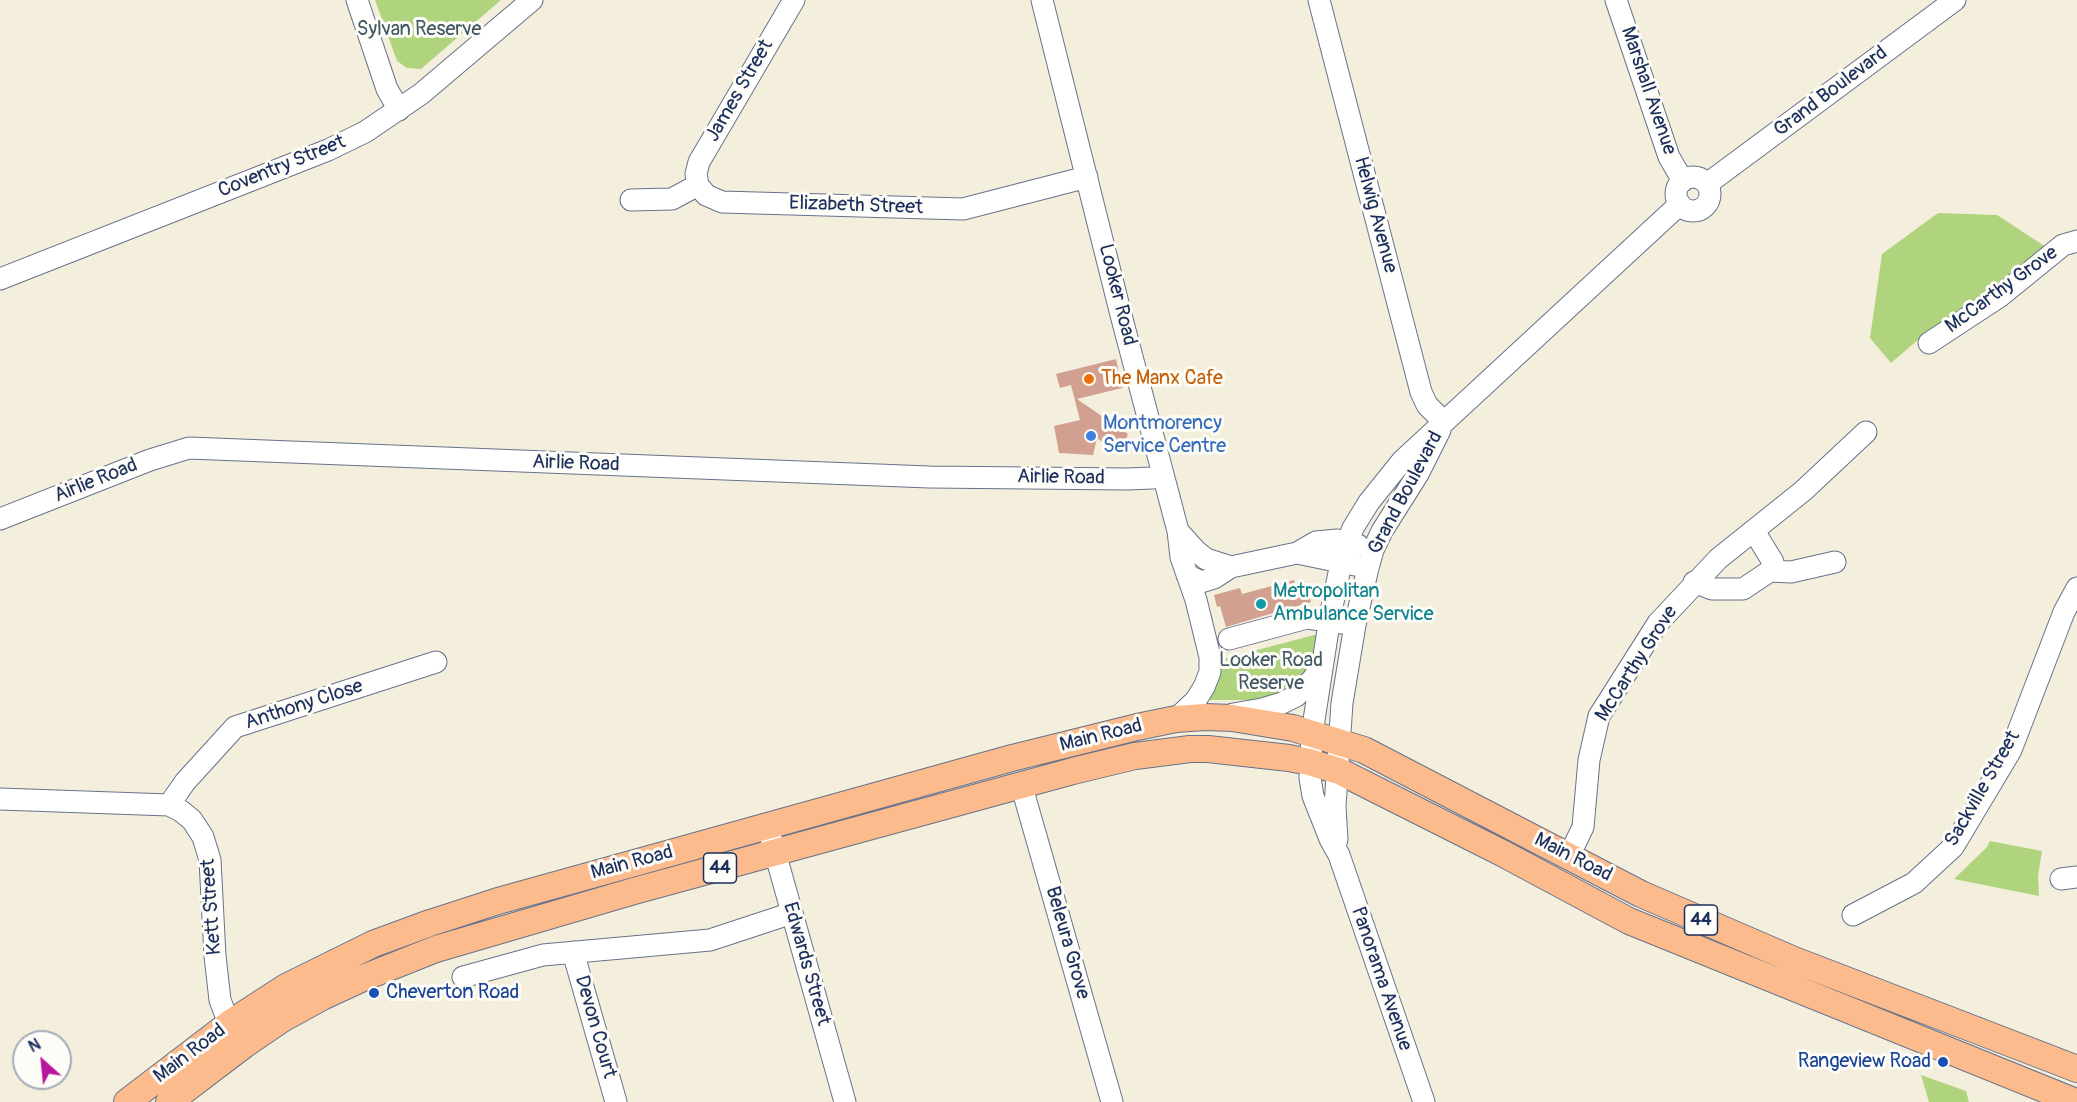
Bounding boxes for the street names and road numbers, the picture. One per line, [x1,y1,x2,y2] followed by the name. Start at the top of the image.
[1615,24,1681,158] street label: Marshall Avenue
[701,36,779,146] street label: James Street
[1769,41,1893,143] street label: Grand Boulevard
[215,131,349,203] street label: Coventry Street
[1348,154,1402,276] street label: Helwig Avenue
[789,192,923,220] street label: Elizabeth Street
[1941,241,2063,339] street label: McCarthy Grove
[1093,242,1141,348] street label: Looker Road
[1363,427,1449,559] street label: Grand Boulevard
[532,450,620,478] street label: Airlie Road
[51,453,141,509] street label: Airlie Road
[1017,465,1105,491] street label: Airlie Road
[1591,602,1683,726] street label: McCarthy Grove
[242,675,366,735] street label: Anthony Close
[1057,714,1145,758] street label: Main Road
[1940,727,2026,851] street label: Sackville Street
[1530,828,1616,888] street label: Main Road
[588,841,676,885] street label: Main Road
[704,853,736,883] road number: 44
[197,858,227,956] street label: Kett Street
[1039,884,1095,1002] street label: Beleura Grove
[777,900,835,1028] street label: Edwards Street
[1345,904,1417,1054] street label: Panorama Avenue
[1684,905,1718,935] road number: 44
[569,973,621,1081] street label: Devon Court
[149,1019,231,1089] street label: Main Road

